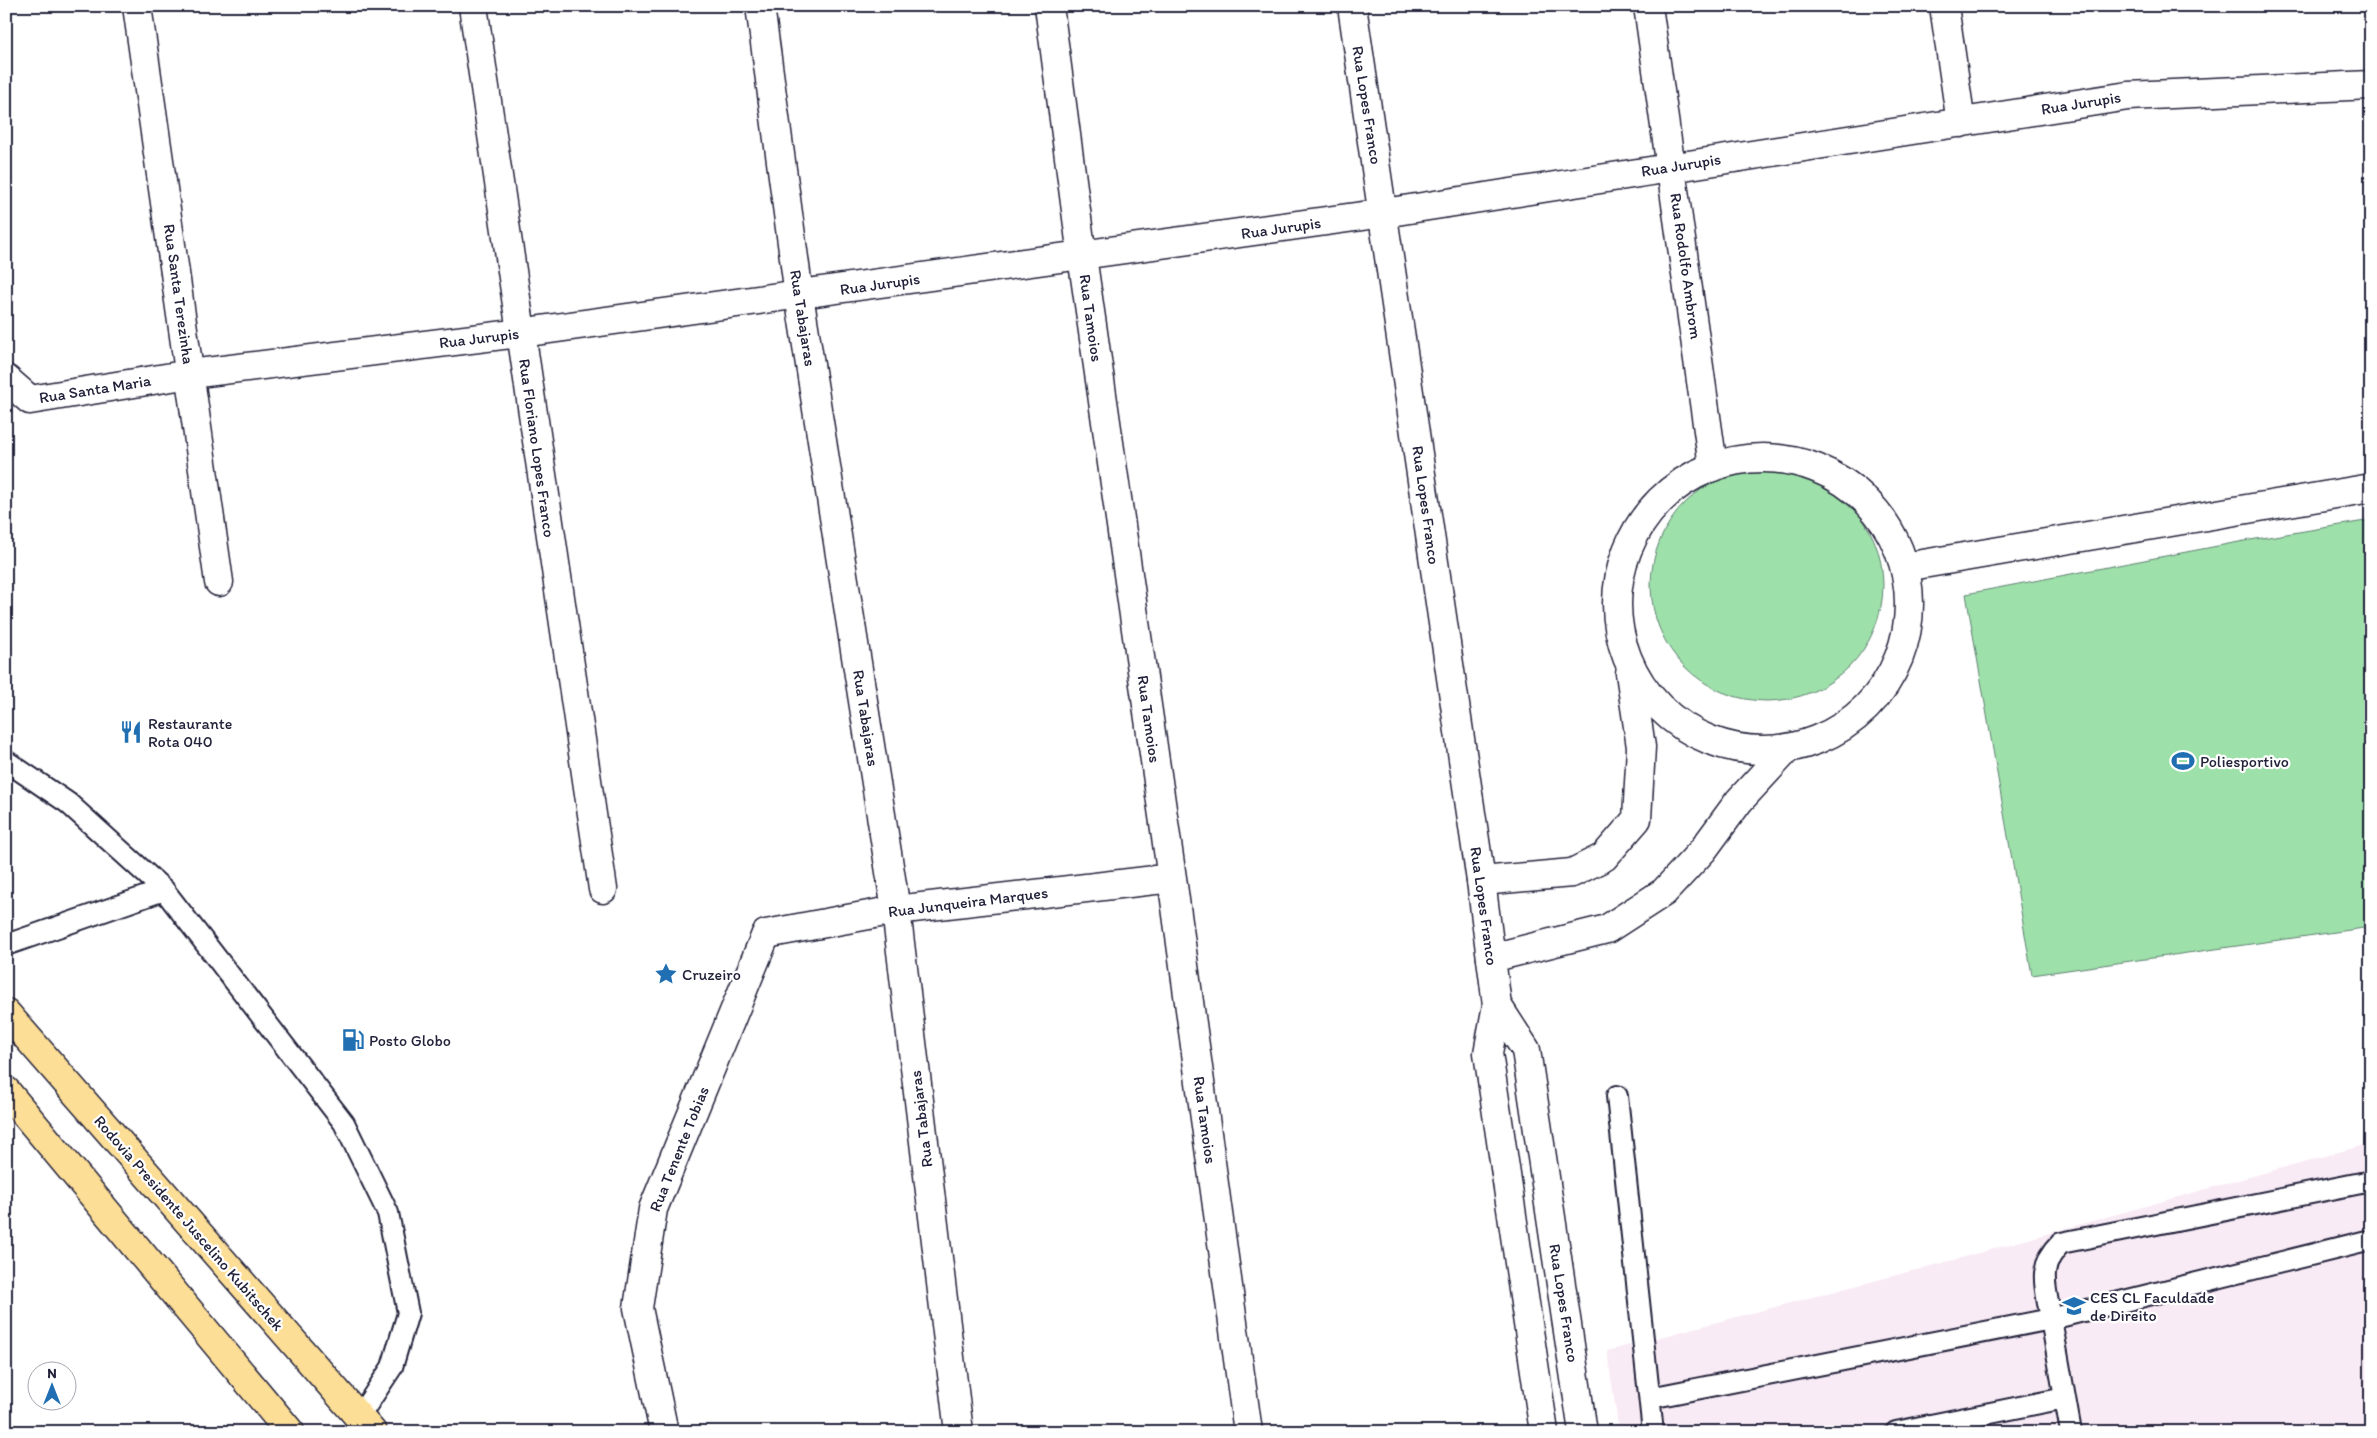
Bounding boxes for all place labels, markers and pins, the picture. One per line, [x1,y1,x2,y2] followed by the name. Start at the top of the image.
[148,714,232,751] place label: Restaurante Rota 040
[118,719,144,745] restaurant icon: Restaurante Rota 040
[2170,748,2196,774] sports icon: Poliesportivo
[2200,752,2289,771] place label: Poliesportivo
[653,961,679,987] place icon: Cruzeiro
[682,965,741,984] place label: Cruzeiro
[340,1027,366,1053] fuel station icon: Posto Globo
[369,1031,451,1050] place label: Posto Globo
[2090,1288,2214,1325] place label: CES CL Faculdade de Direito
[2061,1293,2087,1319] school or university icon: CES CL Faculdade de Direito

